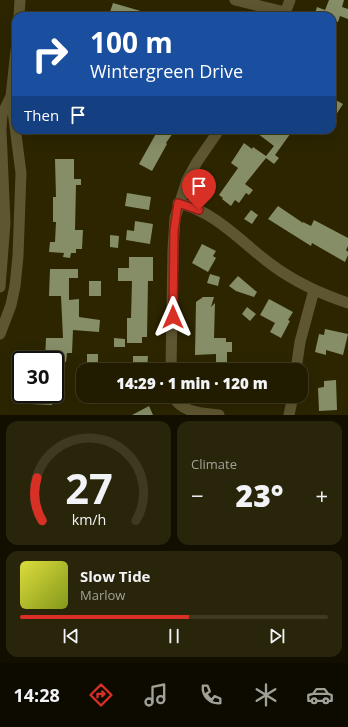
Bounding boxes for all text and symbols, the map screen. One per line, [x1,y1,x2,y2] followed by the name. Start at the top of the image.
[90,23,173,61] text: 100 m
[24,28,76,80] icon: right
[90,59,243,83] text: Wintergreen Drive
[67,104,89,126] icon: arrive
[24,105,59,125] text: Then
[182,169,216,210] pin
[188,175,210,197] icon: arrive
[152,296,194,338] position arrow
[12,351,64,403] speed limit sign: 30
[116,373,268,393] text: 14:29 · 1 min · 120 m
[191,455,237,473] text: Climate
[65,460,112,516] text: 27
[236,475,283,516] text: 23°
[191,480,204,510] text: −
[315,480,328,510] text: +
[71,510,106,529] text: km/h
[80,566,150,586] text: Slow Tide
[80,586,125,604] text: Marlow
[60,625,82,647] icon: previous
[163,625,185,647] icon: pause
[266,625,288,647] icon: next
[87,681,115,709] icon: directions
[142,681,170,709] icon: music
[197,681,225,709] icon: phone
[252,681,280,709] icon: climate
[306,681,334,709] icon: car
[13,683,60,707] text: 14:28

